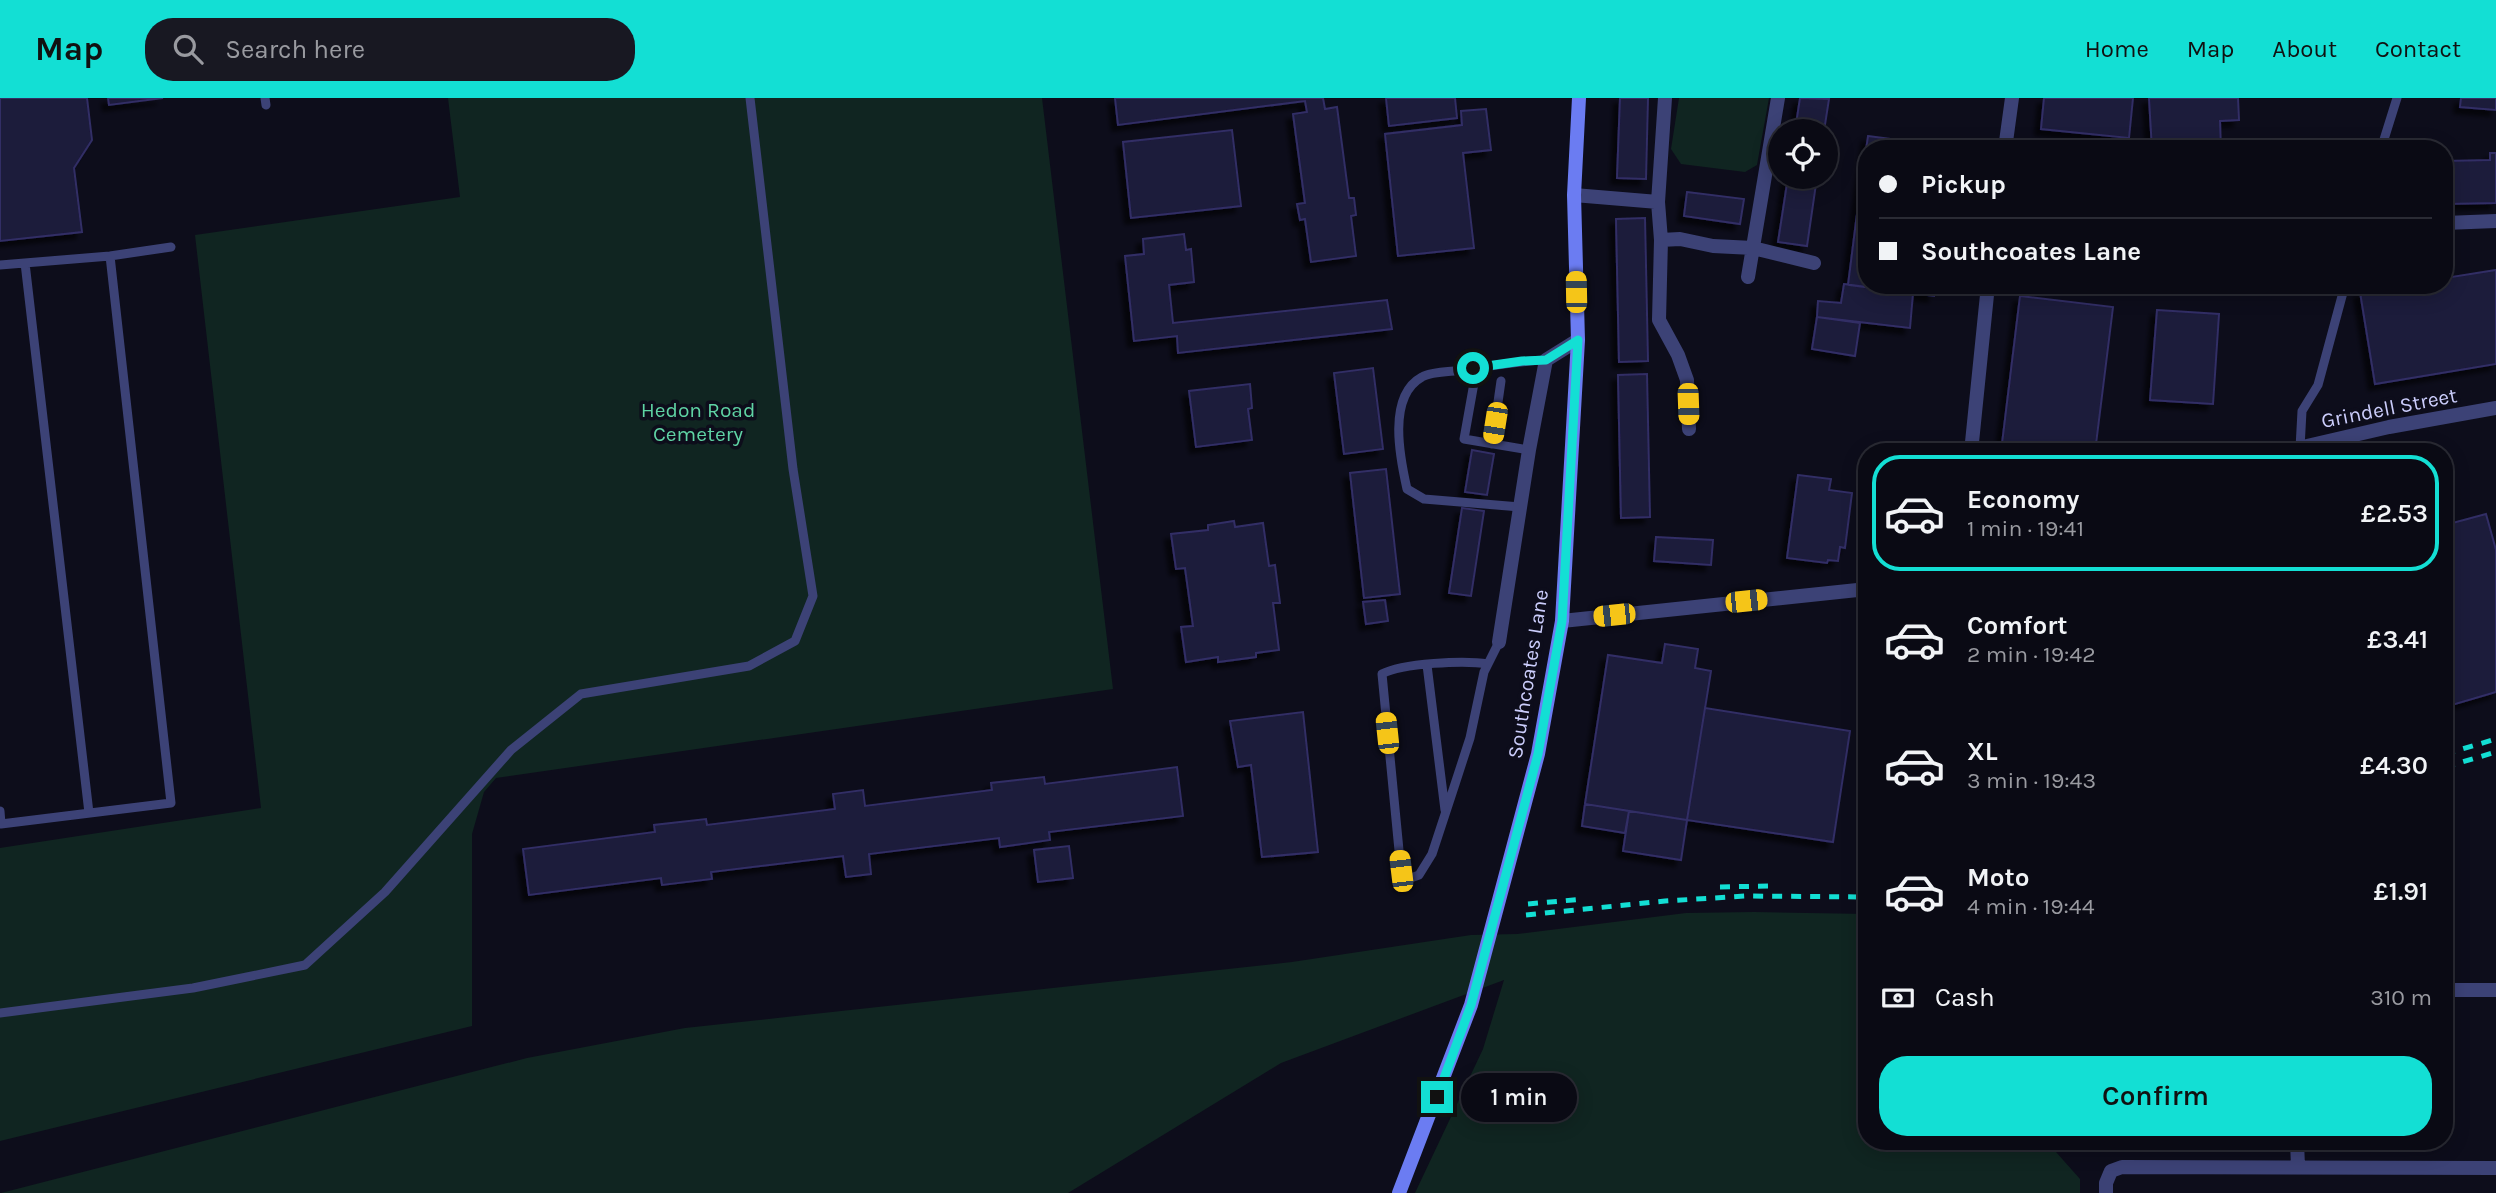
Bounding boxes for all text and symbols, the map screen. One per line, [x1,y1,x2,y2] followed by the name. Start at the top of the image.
[145,18,635,81] search box
[35,30,103,68] text: Map
[169,30,207,68] icon: search
[225,34,365,65] text: Search here
[2085,35,2149,63] text: Home
[2187,35,2234,63] text: Map
[2272,35,2337,63] text: About
[2375,35,2461,63] text: Contact
[1768,119,1838,189] map controls
[1768,119,1838,189] button: locate
[1921,169,2006,200] text: Pickup
[1921,236,2141,267] text: Southcoates Lane
[1566,271,1587,313] car
[1457,352,1489,384] route start
[1677,383,1700,425] car
[2319,383,2459,433] street label: Grindell Street
[641,398,755,446] park label: Hedon Road Cemetery
[1482,401,1509,445] car
[1883,482,1946,545] icon: car
[1967,484,2079,515] text: Economy
[2361,498,2428,529] text: £2.53
[1967,515,2084,542] text: 1 min · 19:41
[1503,588,1553,760] street label: Southcoates Lane
[1725,588,1768,614] car
[1593,602,1636,628] car
[1883,608,1946,671] icon: car
[1967,610,2068,641] text: Comfort
[2367,624,2428,655] text: £3.41
[1967,641,2096,668] text: 2 min · 19:42
[1375,711,1400,755] car
[1883,734,1946,797] icon: car
[1967,736,1998,767] text: XL
[2360,750,2428,781] text: £4.30
[1967,767,2096,794] text: 3 min · 19:43
[1389,849,1414,893] car
[1883,860,1946,923] icon: car
[1967,862,2029,893] text: Moto
[2373,876,2428,907] text: £1.91
[1967,893,2095,920] text: 4 min · 19:44
[1879,979,1917,1017] icon: cash
[1935,982,1995,1013] text: Cash
[2370,984,2432,1011] text: 310 m
[1879,1056,2432,1136] button: Confirm
[1462,1072,1577,1122] callout: 1 min
[1421,1081,1453,1113] route end
[1490,1084,1548,1111] text: 1 min

